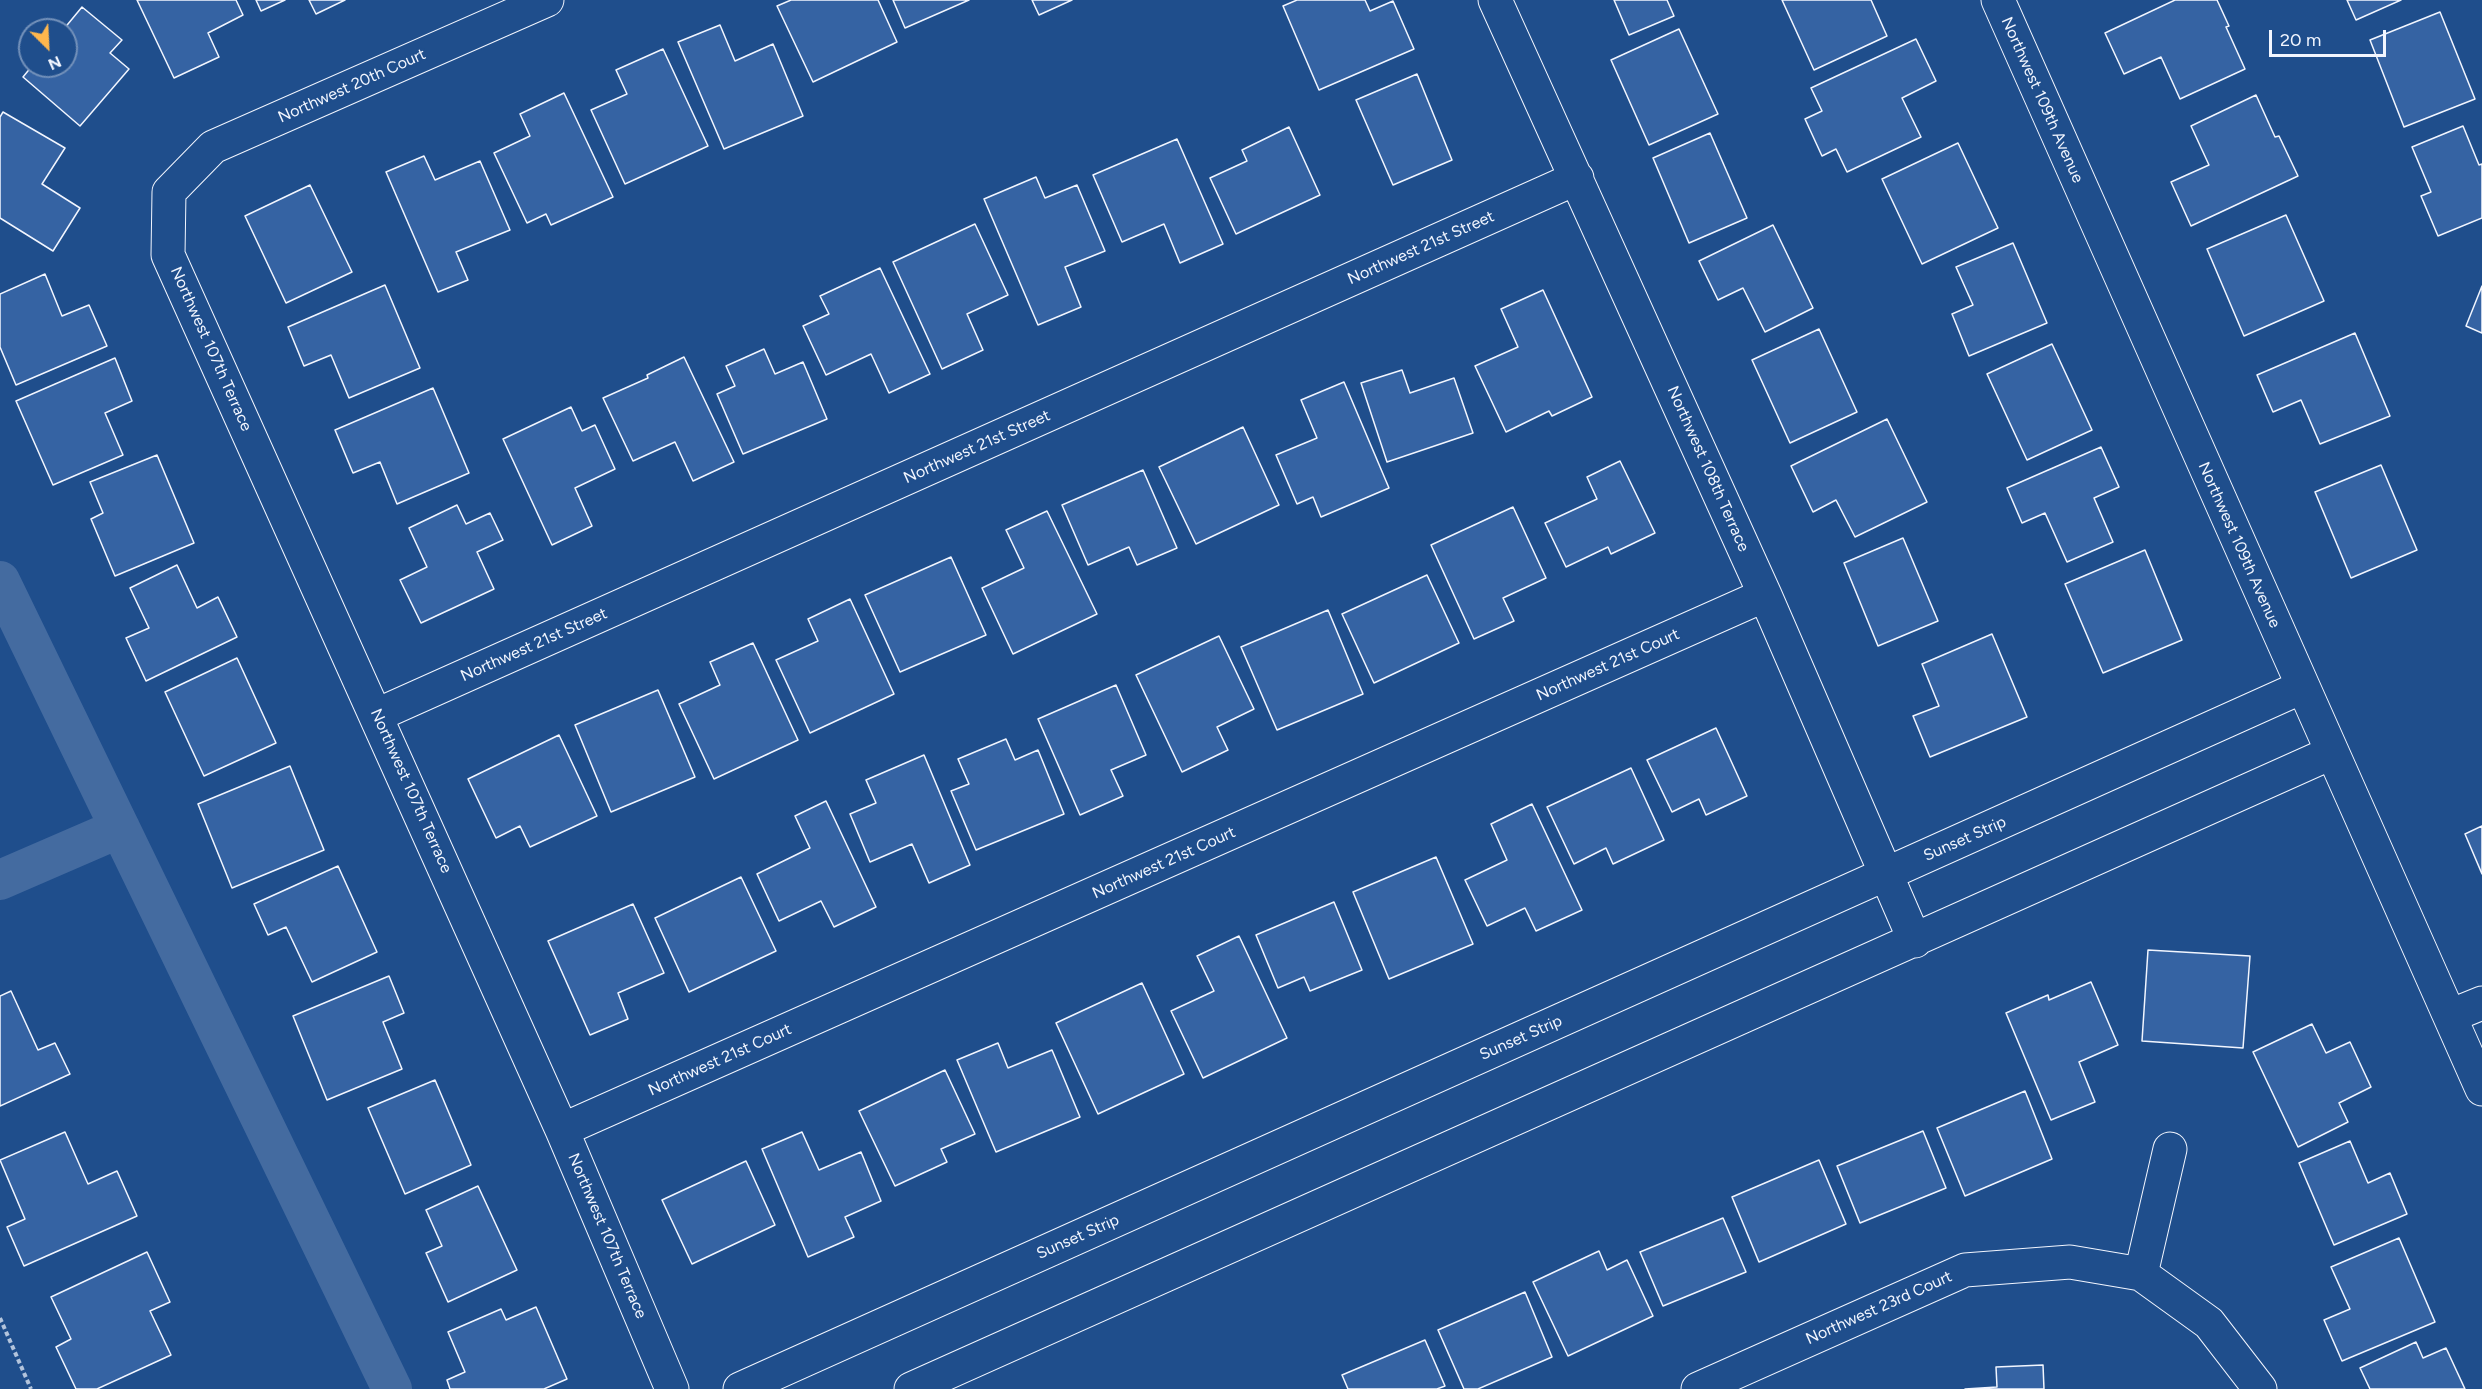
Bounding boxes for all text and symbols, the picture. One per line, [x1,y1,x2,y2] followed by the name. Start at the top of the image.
[1997,14,2087,186] street label: Northwest 109th Avenue
[18,18,78,78] north arrow
[2272,18,2389,56] scale bar
[2280,29,2321,51] text: 20 m
[275,45,429,127] street label: Northwest 20th Court
[45,52,64,74] text: N
[1345,207,1497,289] street label: Northwest 21st Street
[166,264,256,434] street label: Northwest 107th Terrace
[1663,383,1753,555] street label: Northwest 108th Terrace
[901,406,1053,488] street label: Northwest 21st Street
[2194,459,2284,631] street label: Northwest 109th Avenue
[458,604,610,686] street label: Northwest 21st Street
[1533,625,1683,705] street label: Northwest 21st Court
[366,706,456,876] street label: Northwest 107th Terrace
[1921,812,2009,866] street label: Sunset Strip
[1089,823,1239,903] street label: Northwest 21st Court
[1477,1011,1565,1065] street label: Sunset Strip
[645,1020,795,1100] street label: Northwest 21st Court
[563,1150,651,1322] street label: Northwest 107th Terrace
[1034,1210,1122,1264] street label: Sunset Strip
[1803,1267,1955,1349] street label: Northwest 23rd Court

